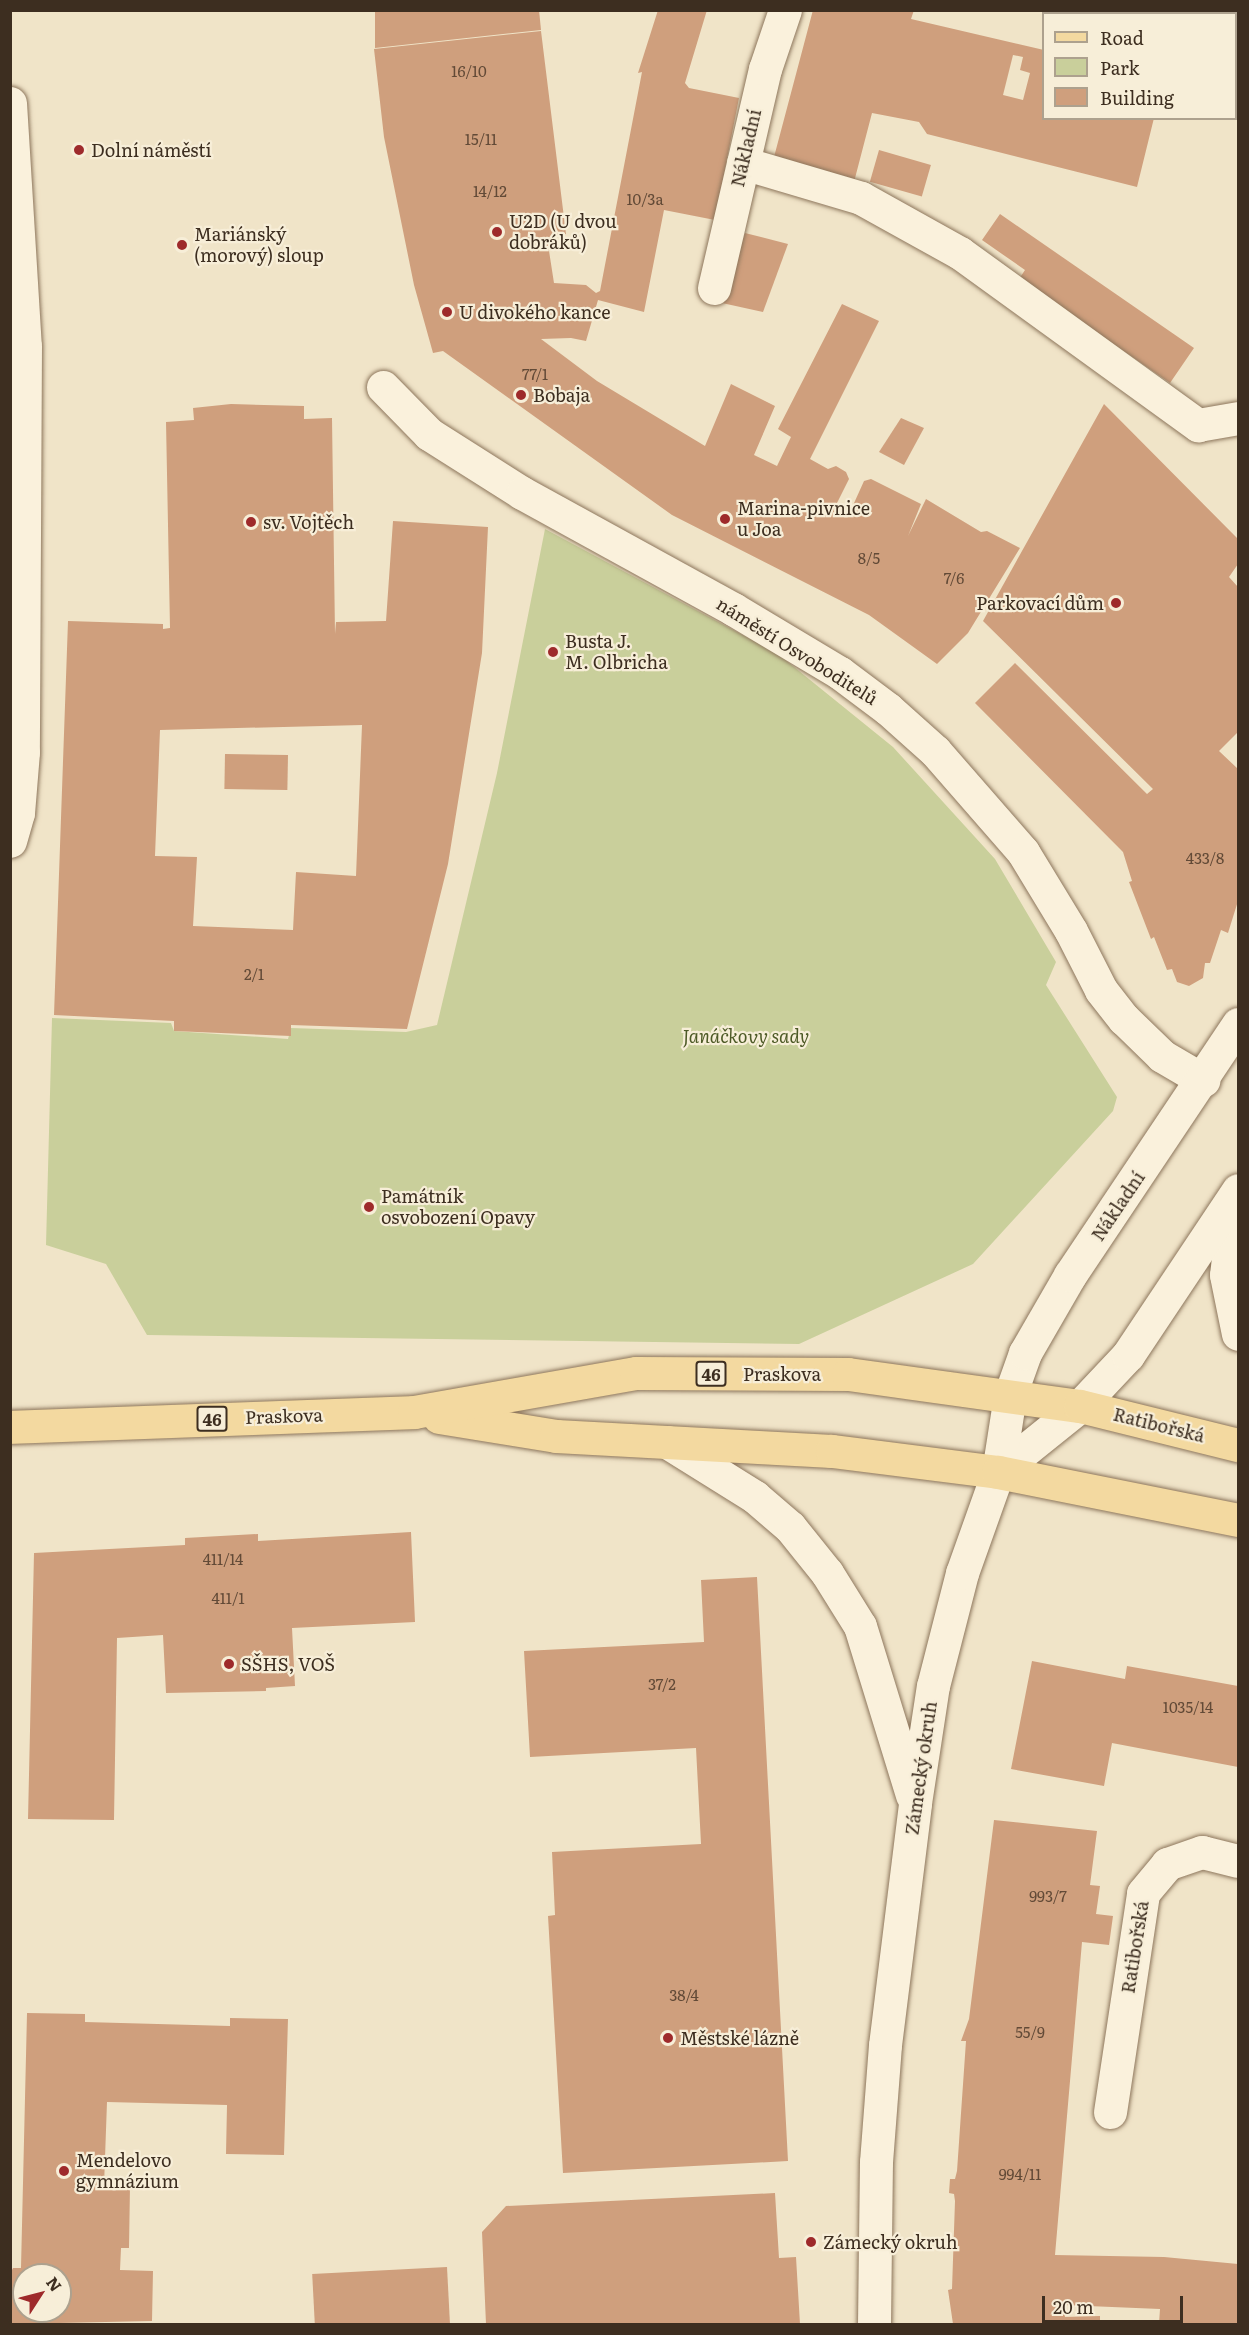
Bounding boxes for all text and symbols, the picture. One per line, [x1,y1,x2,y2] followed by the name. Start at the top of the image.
[1042,12,1237,120] legend
[1100,24,1144,51] text: Road
[1100,54,1139,81] text: Park
[451,62,487,80] house number: 16/10
[1100,84,1174,111] text: Building
[727,107,765,189] street label: Nákladní
[465,130,497,148] house number: 15/11
[91,139,212,161] place label: Dolní náměstí
[72,143,86,157] marker: Dolní náměstí
[473,182,507,200] house number: 14/12
[626,190,664,208] house number: 10/3a
[509,211,617,254] place label: U2D (U dvou dobráků)
[194,224,324,266] place label: Mariánský (morový) sloup
[490,225,504,239] marker: U2D (U dvou dobráků)
[175,238,189,252] marker: Mariánský (morový) sloup
[459,301,610,323] place label: U divokého kance
[440,305,454,319] marker: U divokého kance
[522,365,548,383] house number: 77/1
[533,384,590,406] place label: Bobaja
[514,388,528,402] marker: Bobaja
[737,498,870,540] place label: Marina-pivnice u Joa
[263,511,354,533] place label: sv. Vojtěch
[718,512,732,526] marker: Marina-pivnice u Joa
[244,515,258,529] marker: sv. Vojtěch
[858,549,880,567] house number: 8/5
[944,569,964,587] house number: 7/6
[976,592,1104,614] place label: Parkovací dům
[712,593,882,709] street label: náměstí Osvoboditelů
[1109,596,1123,610] marker: Parkovací dům
[565,631,668,674] place label: Busta J. M. Olbricha
[546,645,560,659] marker: Busta J. M. Olbricha
[1186,849,1224,867] house number: 433/8
[244,965,264,983] house number: 2/1
[683,1025,809,1047] park label: Janáčkovy sady
[1087,1167,1149,1245] street label: Nákladní
[381,1186,535,1228] place label: Památník osvobození Opavy
[362,1200,376,1214] marker: Památník osvobození Opavy
[694,1361,728,1387] road number: 46
[743,1363,821,1385] street label: Praskova
[1111,1403,1207,1447] street label: Ratibořská
[245,1404,323,1428] street label: Praskova
[196,1406,228,1432] road number: 46
[203,1550,243,1568] house number: 411/14
[212,1589,244,1607] house number: 411/1
[241,1653,335,1675] place label: SŠHS, VOŠ
[222,1657,236,1671] marker: SŠHS, VOŠ
[648,1675,676,1693] house number: 37/2
[1163,1698,1213,1716] house number: 1035/14
[901,1700,941,1836] street label: Zámecký okruh
[1029,1887,1067,1905] house number: 993/7
[1117,1899,1153,1995] street label: Ratibořská
[669,1986,699,2004] house number: 38/4
[1015,2023,1045,2041] house number: 55/9
[680,2027,799,2049] place label: Městské lázně
[661,2031,675,2045] marker: Městské lázně
[76,2150,179,2192] place label: Mendelovo gymnázium
[57,2164,71,2178] marker: Mendelovo gymnázium
[999,2165,1041,2183] house number: 994/11
[823,2231,958,2253] place label: Zámecký okruh
[804,2235,818,2249] marker: Zámecký okruh
[12,2263,72,2323] north arrow
[41,2271,69,2296] text: N
[1045,2284,1186,2322] scale bar
[1053,2293,1094,2320] text: 20 m

